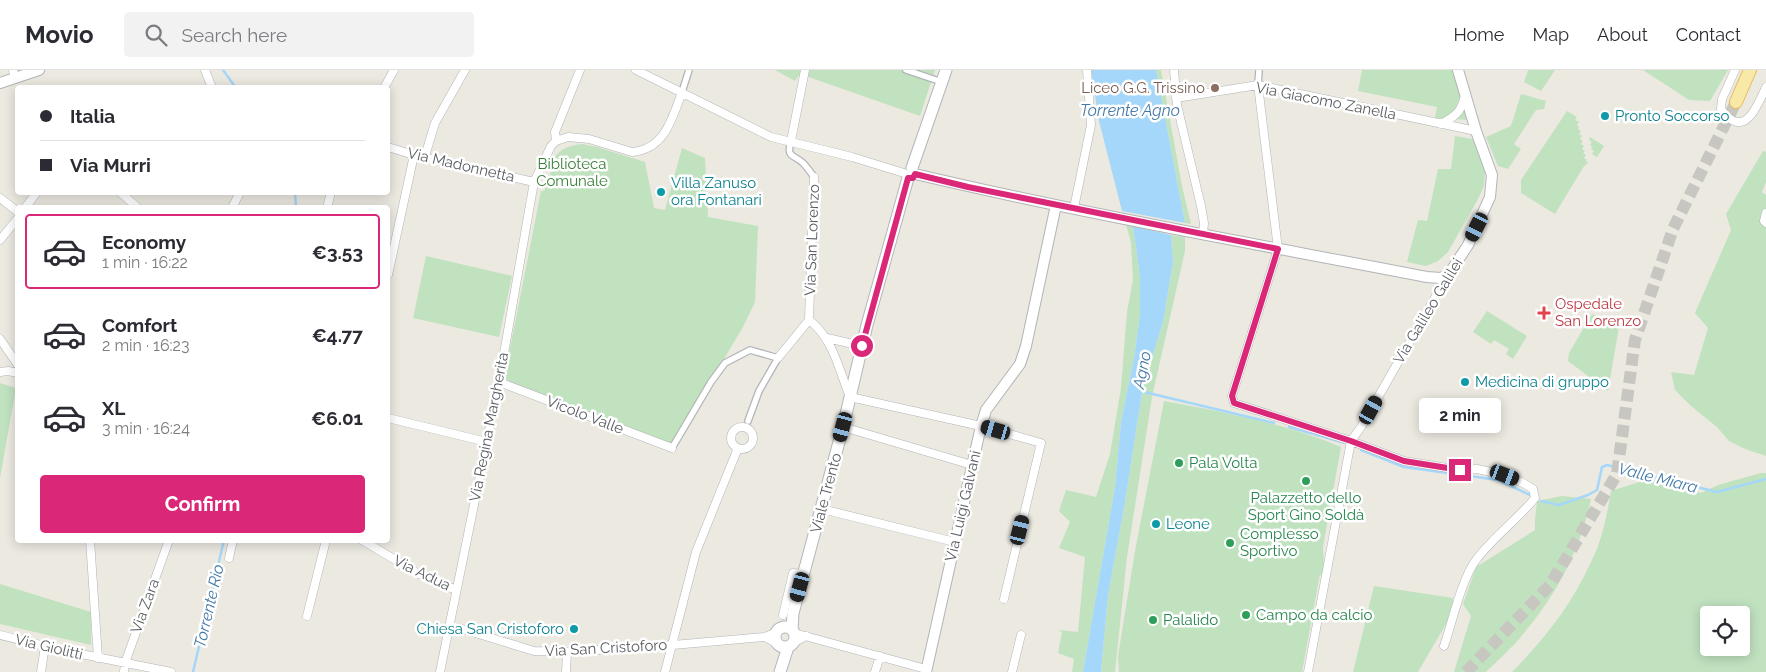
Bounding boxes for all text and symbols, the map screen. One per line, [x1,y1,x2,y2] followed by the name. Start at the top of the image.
[124,12,474,57] search box
[25,20,94,49] text: Movio
[142,21,170,49] icon: search
[182,24,287,46] text: Search here
[1453,24,1504,45] text: Home
[1532,24,1569,45] text: Map
[1597,24,1648,45] text: About
[1676,24,1741,45] text: Contact
[1081,79,1205,97] place label: Liceo G.G. Trissino
[1254,79,1398,123] street label: Via Giacomo Zanella
[1209,82,1221,94] marker: Liceo G.G. Trissino
[1080,101,1180,120] water label: Torrente Agno
[70,105,115,127] text: Italia
[1615,107,1729,125] place label: Pronto Soccorso
[1599,110,1611,122] marker: Pronto Soccorso
[406,144,516,186] street label: Via Madonnetta
[70,154,151,176] text: Via Murri
[536,155,608,190] park label: Biblioteca Comunale
[671,174,762,209] place label: Villa Zanuso ora Fontanari
[801,184,823,296] street label: Via San Lorenzo
[655,186,667,198] marker: Villa Zanuso ora Fontanari
[1463,210,1490,244] car
[42,229,87,274] icon: car
[102,231,186,253] text: Economy
[312,241,363,263] text: €3.53
[102,253,188,272] text: 1 min · 16:22
[1389,255,1467,367] street label: Via Galileo Galilei
[1555,295,1641,330] place label: Ospedale San Lorenzo
[1537,306,1551,320] marker: Ospedale San Lorenzo
[42,312,87,357] icon: car
[102,314,177,336] text: Comfort
[312,324,363,346] text: €4.77
[851,335,873,357] route start
[102,336,190,355] text: 2 min · 16:23
[1129,350,1155,391] water label: Agno
[466,351,512,503] street label: Via Regina Margherita
[1475,373,1609,391] place label: Medicina di gruppo
[1459,376,1471,388] marker: Medicina di gruppo
[544,392,626,438] street label: Vicolo Valle
[1357,393,1384,427] car
[42,395,87,440] icon: car
[102,397,125,419] text: XL
[1419,398,1501,432] callout: 2 min
[1439,406,1481,425] text: 2 min
[311,407,363,429] text: €6.01
[831,411,854,443] car
[102,419,190,438] text: 3 min · 16:24
[979,419,1012,441] car
[941,449,985,563] street label: Via Luigi Galvani
[807,451,845,535] street label: Viale Trento
[1189,454,1257,472] place label: Pala Volta
[1173,457,1185,469] marker: Pala Volta
[1449,459,1471,481] route end
[1616,459,1700,497] water label: Valle Miara
[1488,463,1521,487] car
[40,475,365,533] button: Confirm
[1300,475,1312,487] marker: Palazzetto dello Sport Gino Soldà
[1248,489,1364,524] place label: Palazzetto dello Sport Gino Soldà
[1009,514,1030,546] car
[1166,515,1210,533] place label: Leone
[1150,518,1162,530] marker: Leone
[1240,525,1319,560] place label: Complesso Sportivo
[1224,537,1236,549] marker: Complesso Sportivo
[390,551,454,595] street label: Via Adua
[190,562,228,650] water label: Torrente Rio
[788,571,811,603] car
[127,576,163,636] street label: Via Zara
[1256,606,1373,624] place label: Campo da calcio
[1700,606,1750,656] map controls
[1700,606,1750,656] button: locate
[1240,609,1252,621] marker: Campo da calcio
[1163,611,1218,629] place label: Palalido
[1147,614,1159,626] marker: Palalido
[416,620,564,638] place label: Chiesa San Cristoforo
[568,623,580,635] marker: Chiesa San Cristoforo
[13,630,85,664] street label: Via Giolitti
[544,636,668,660] street label: Via San Cristoforo

